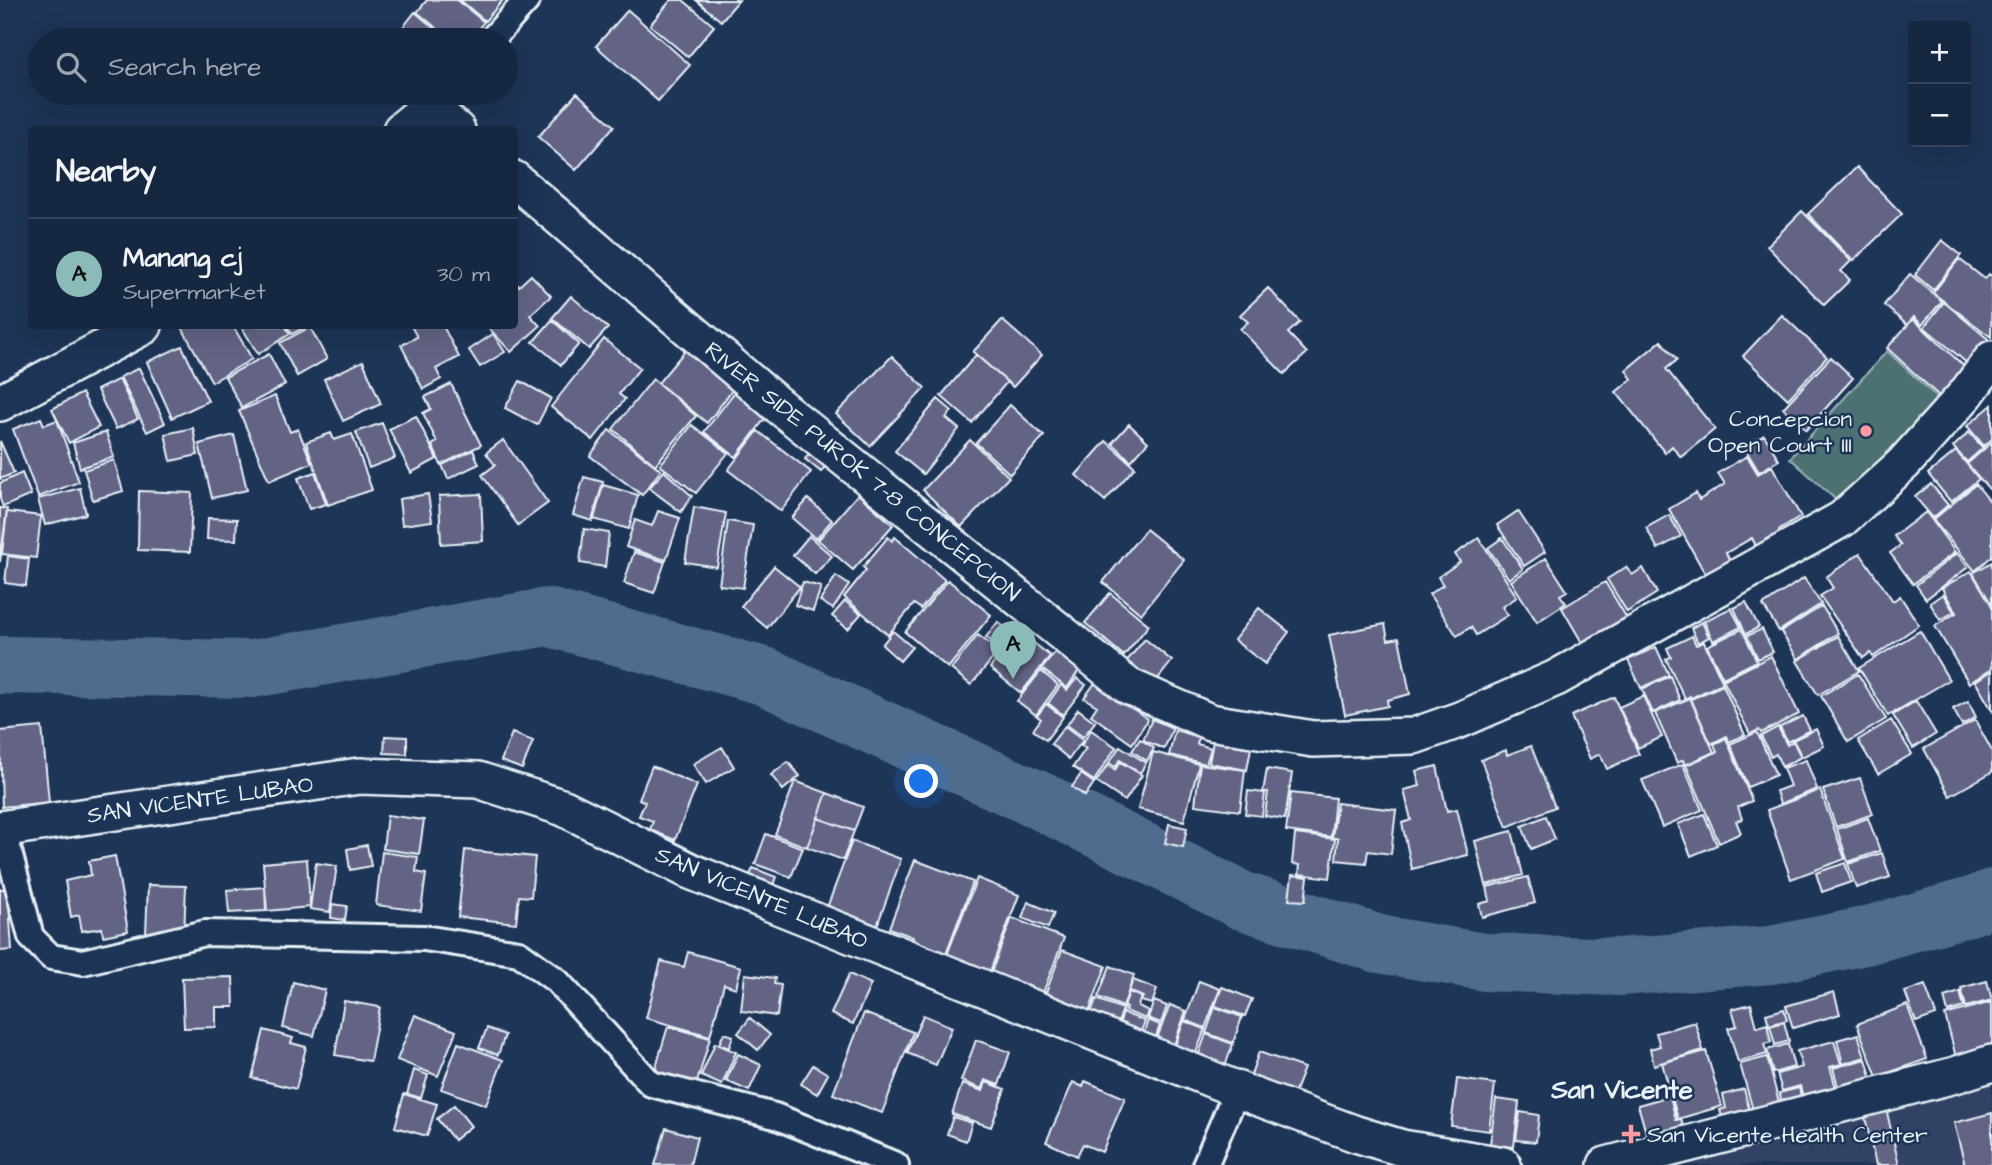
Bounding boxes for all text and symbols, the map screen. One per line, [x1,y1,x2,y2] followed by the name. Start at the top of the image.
[1908,21,1971,147] map controls
[1908,21,1971,84] button: +
[28,28,518,105] search box
[52,48,90,86] icon: search
[108,49,261,85] text: Search here
[1908,84,1971,147] button: −
[56,151,156,193] text: Nearby
[123,240,242,276] text: Manang cj
[72,258,86,290] text: A
[437,258,490,290] text: 30 m
[123,276,266,308] text: Supermarket
[698,334,1027,609] street label: RIVER SIDE PUROK 7-8 CONCEPCION
[1708,403,1852,461] place label: Concepcion Open Court III
[1858,423,1874,439] marker: Concepcion Open Court III
[990,621,1036,679] pin: A
[904,764,938,798] your location
[85,768,315,832] street label: SAN VICENTE LUBAO
[650,839,873,957] street label: SAN VICENTE LUBAO
[1550,1072,1693,1108] district label: San Vicente
[1647,1119,1928,1151] place label: San Vicente Health Center
[1621,1124,1641,1144] marker: San Vicente Health Center

